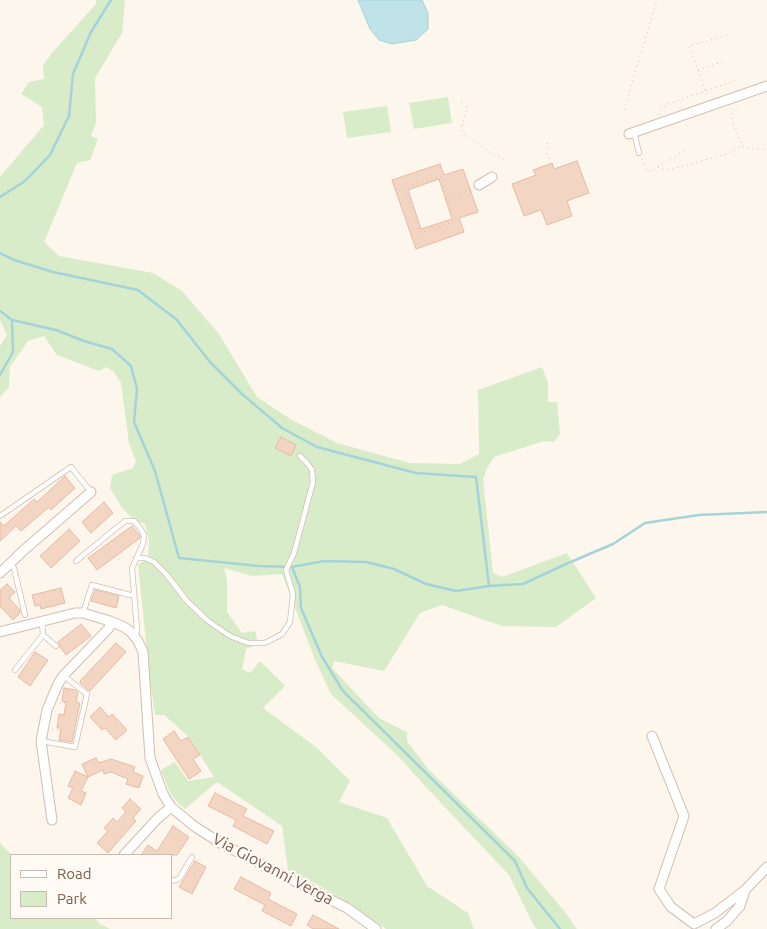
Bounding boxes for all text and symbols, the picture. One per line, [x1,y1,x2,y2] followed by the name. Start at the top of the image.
[209,829,337,909] street label: Via Giovanni Verga
[10,854,172,919] legend
[57,865,92,882] text: Road
[57,890,87,907] text: Park

